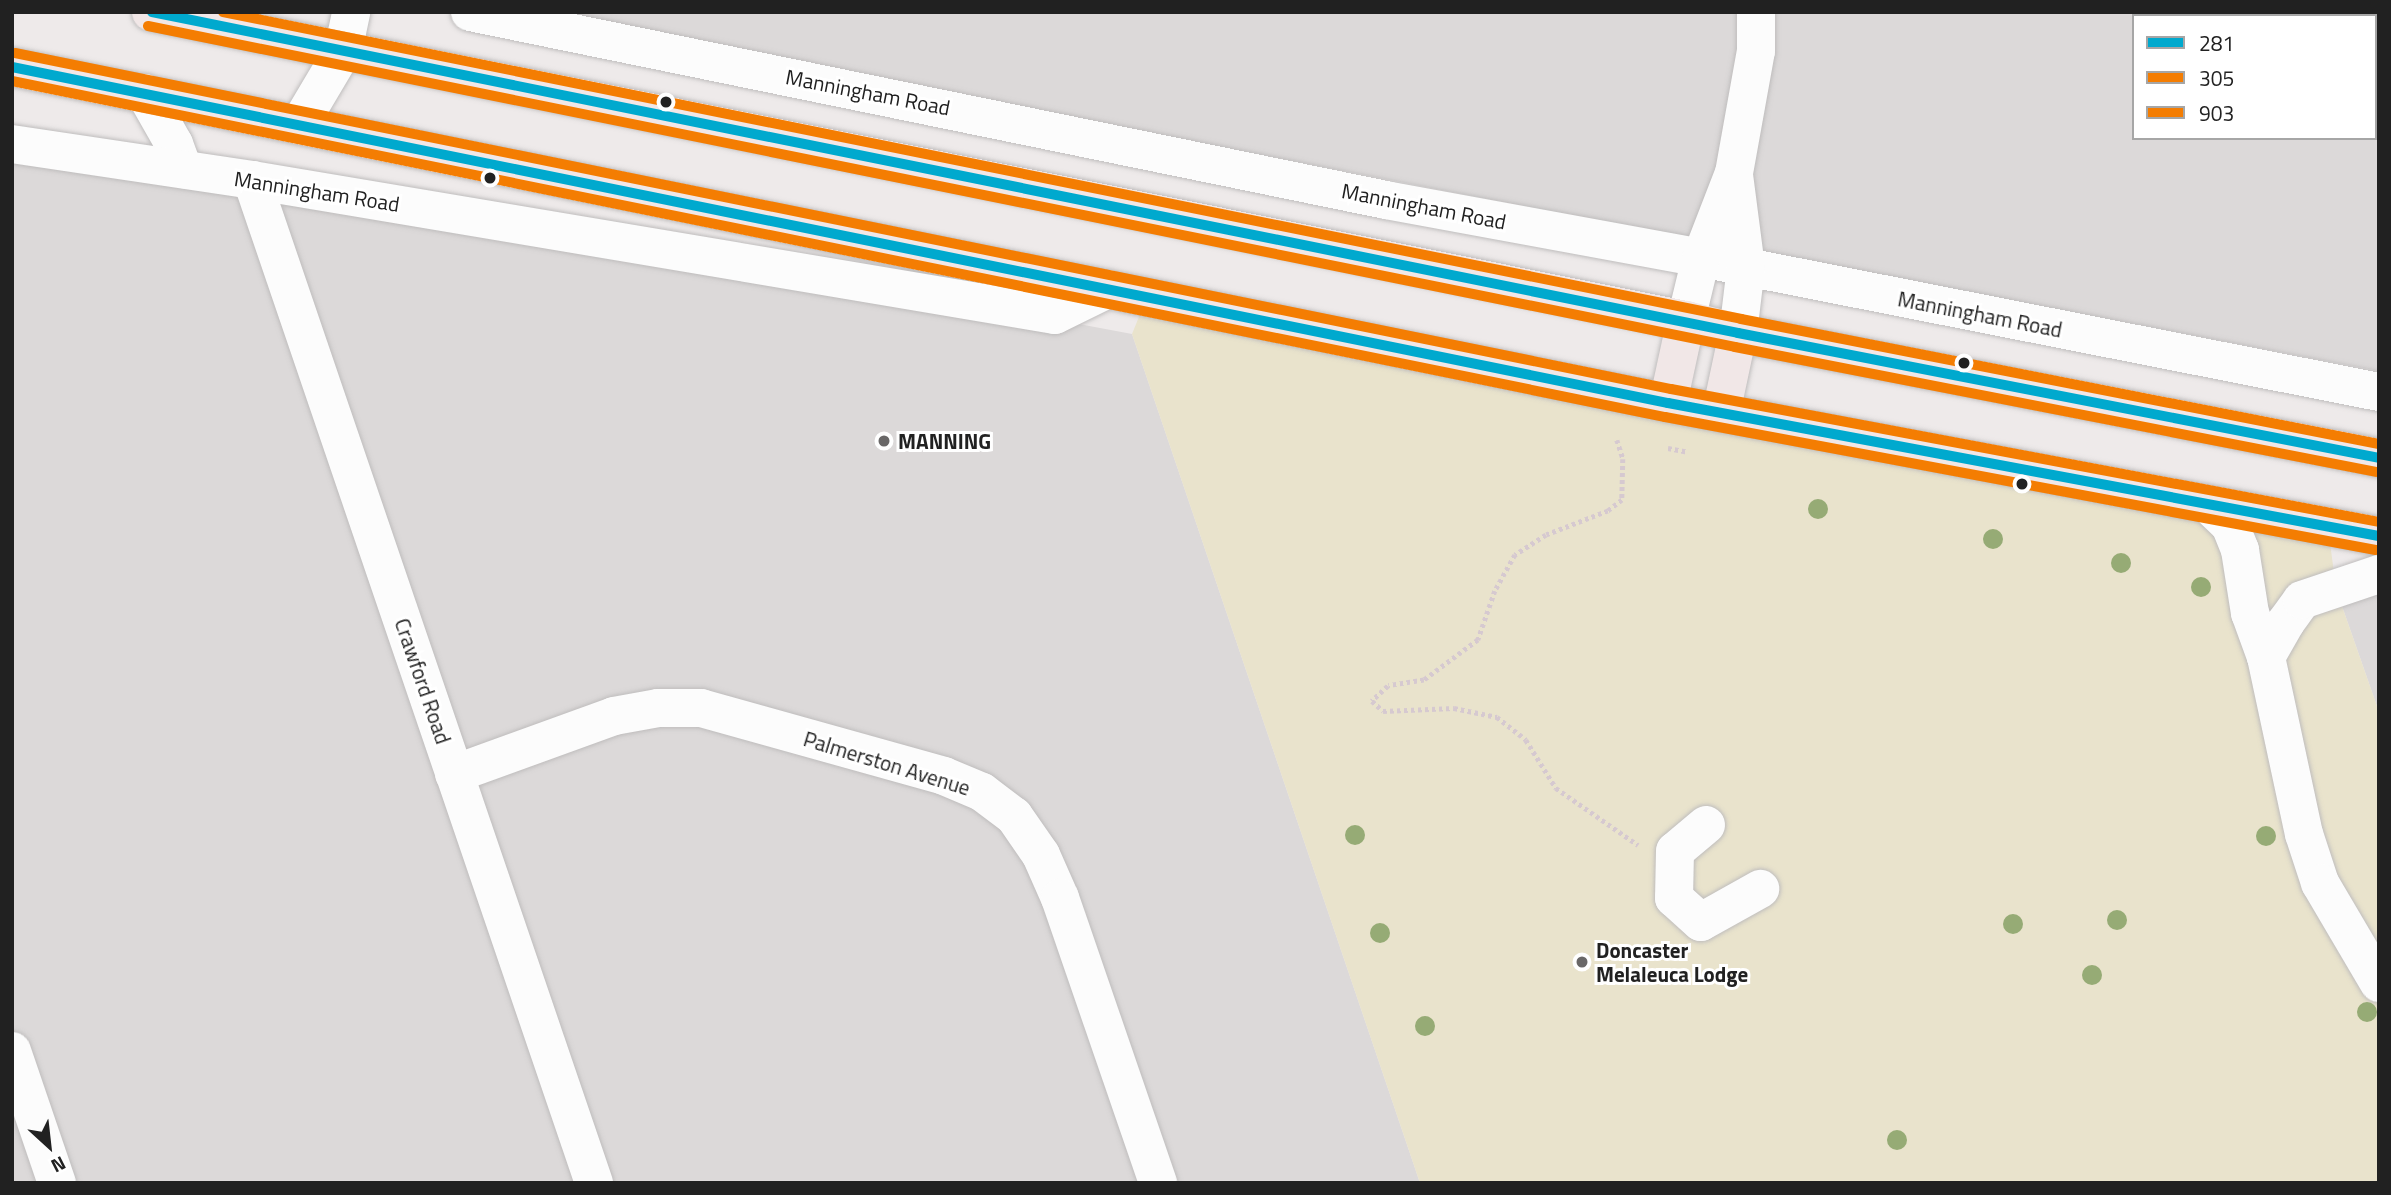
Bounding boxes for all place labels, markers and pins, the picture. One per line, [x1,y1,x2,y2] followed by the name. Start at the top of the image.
[659,95,673,109] unlabelled marker
[483,171,497,185] unlabelled marker
[1957,356,1971,370] unlabelled marker
[898,428,991,454] place label: MANNING
[876,433,892,449] marker: MANNING
[2015,477,2029,491] unlabelled marker
[1596,937,1748,987] place label: Doncaster Melaleuca Lodge
[1574,954,1590,970] marker: Doncaster Melaleuca Lodge

